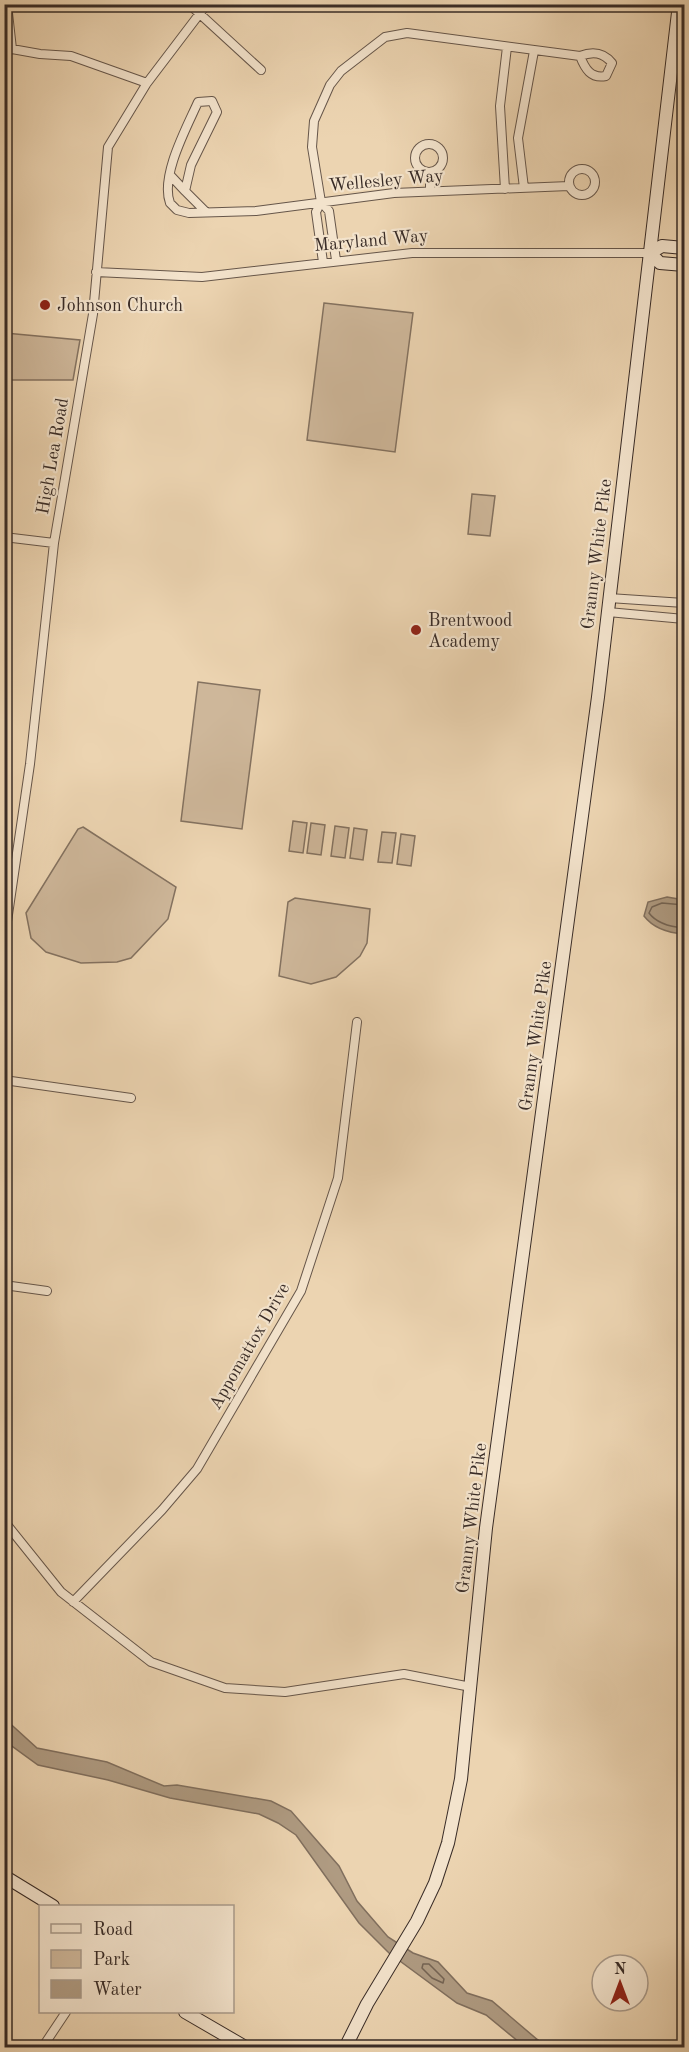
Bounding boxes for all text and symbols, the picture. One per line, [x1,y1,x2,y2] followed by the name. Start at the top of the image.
[328,167,445,195] street label: Wellesley Way
[313,227,429,255] street label: Maryland Way
[57,297,183,315] place label: Johnson Church
[38,298,52,312] marker: Johnson Church
[34,397,72,516] street label: High Lea Road
[579,478,615,630] street label: Granny White Pike
[428,612,512,651] place label: Brentwood Academy
[409,623,423,637] marker: Brentwood Academy
[517,960,555,1112] street label: Granny White Pike
[206,1280,293,1413] street label: Appomattox Drive
[454,1442,490,1594] street label: Granny White Pike
[39,1905,234,2013] legend
[93,1921,133,1939] text: Road
[93,1951,130,1969] text: Park
[590,1953,650,2013] north arrow
[614,1962,627,1978] text: N
[93,1981,142,1999] text: Water

